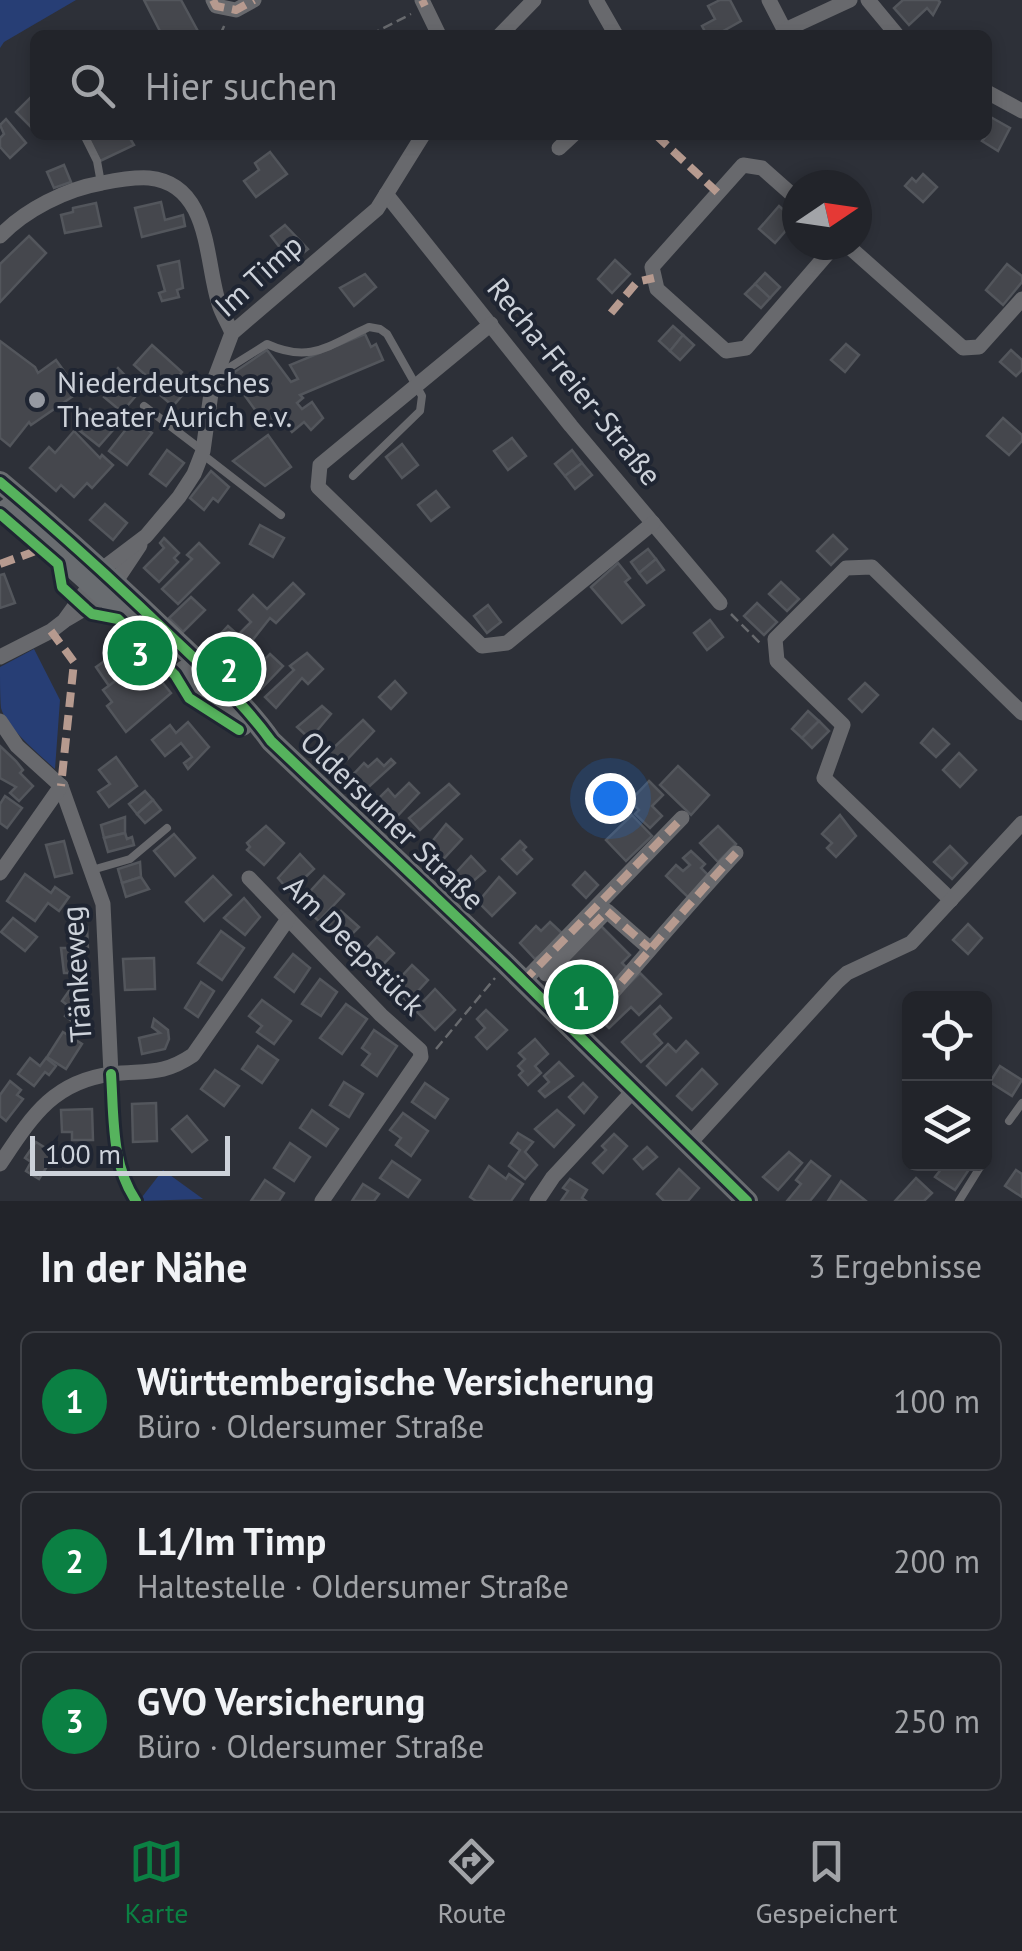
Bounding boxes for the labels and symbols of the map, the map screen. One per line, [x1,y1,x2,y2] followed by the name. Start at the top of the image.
[782,170,872,260] north arrow
[206,225,310,325] street label: Im Timp
[479,269,671,493] street label: Recha-Freier-Straße
[57,362,292,435] place label: Niederdeutsches Theater Aurich e.v.
[26,389,48,411] marker: Niederdeutsches Theater Aurich e.v.
[108,616,172,690] pin: 3
[196,632,262,706] pin: 2
[293,722,494,918] street label: Oldersumer Straße
[585,773,636,824] your location
[277,867,434,1024] street label: Am Deepstück
[51,905,100,1044] street label: Tränkeweg
[548,960,614,1034] pin: 1
[30,1131,230,1176] scale bar

